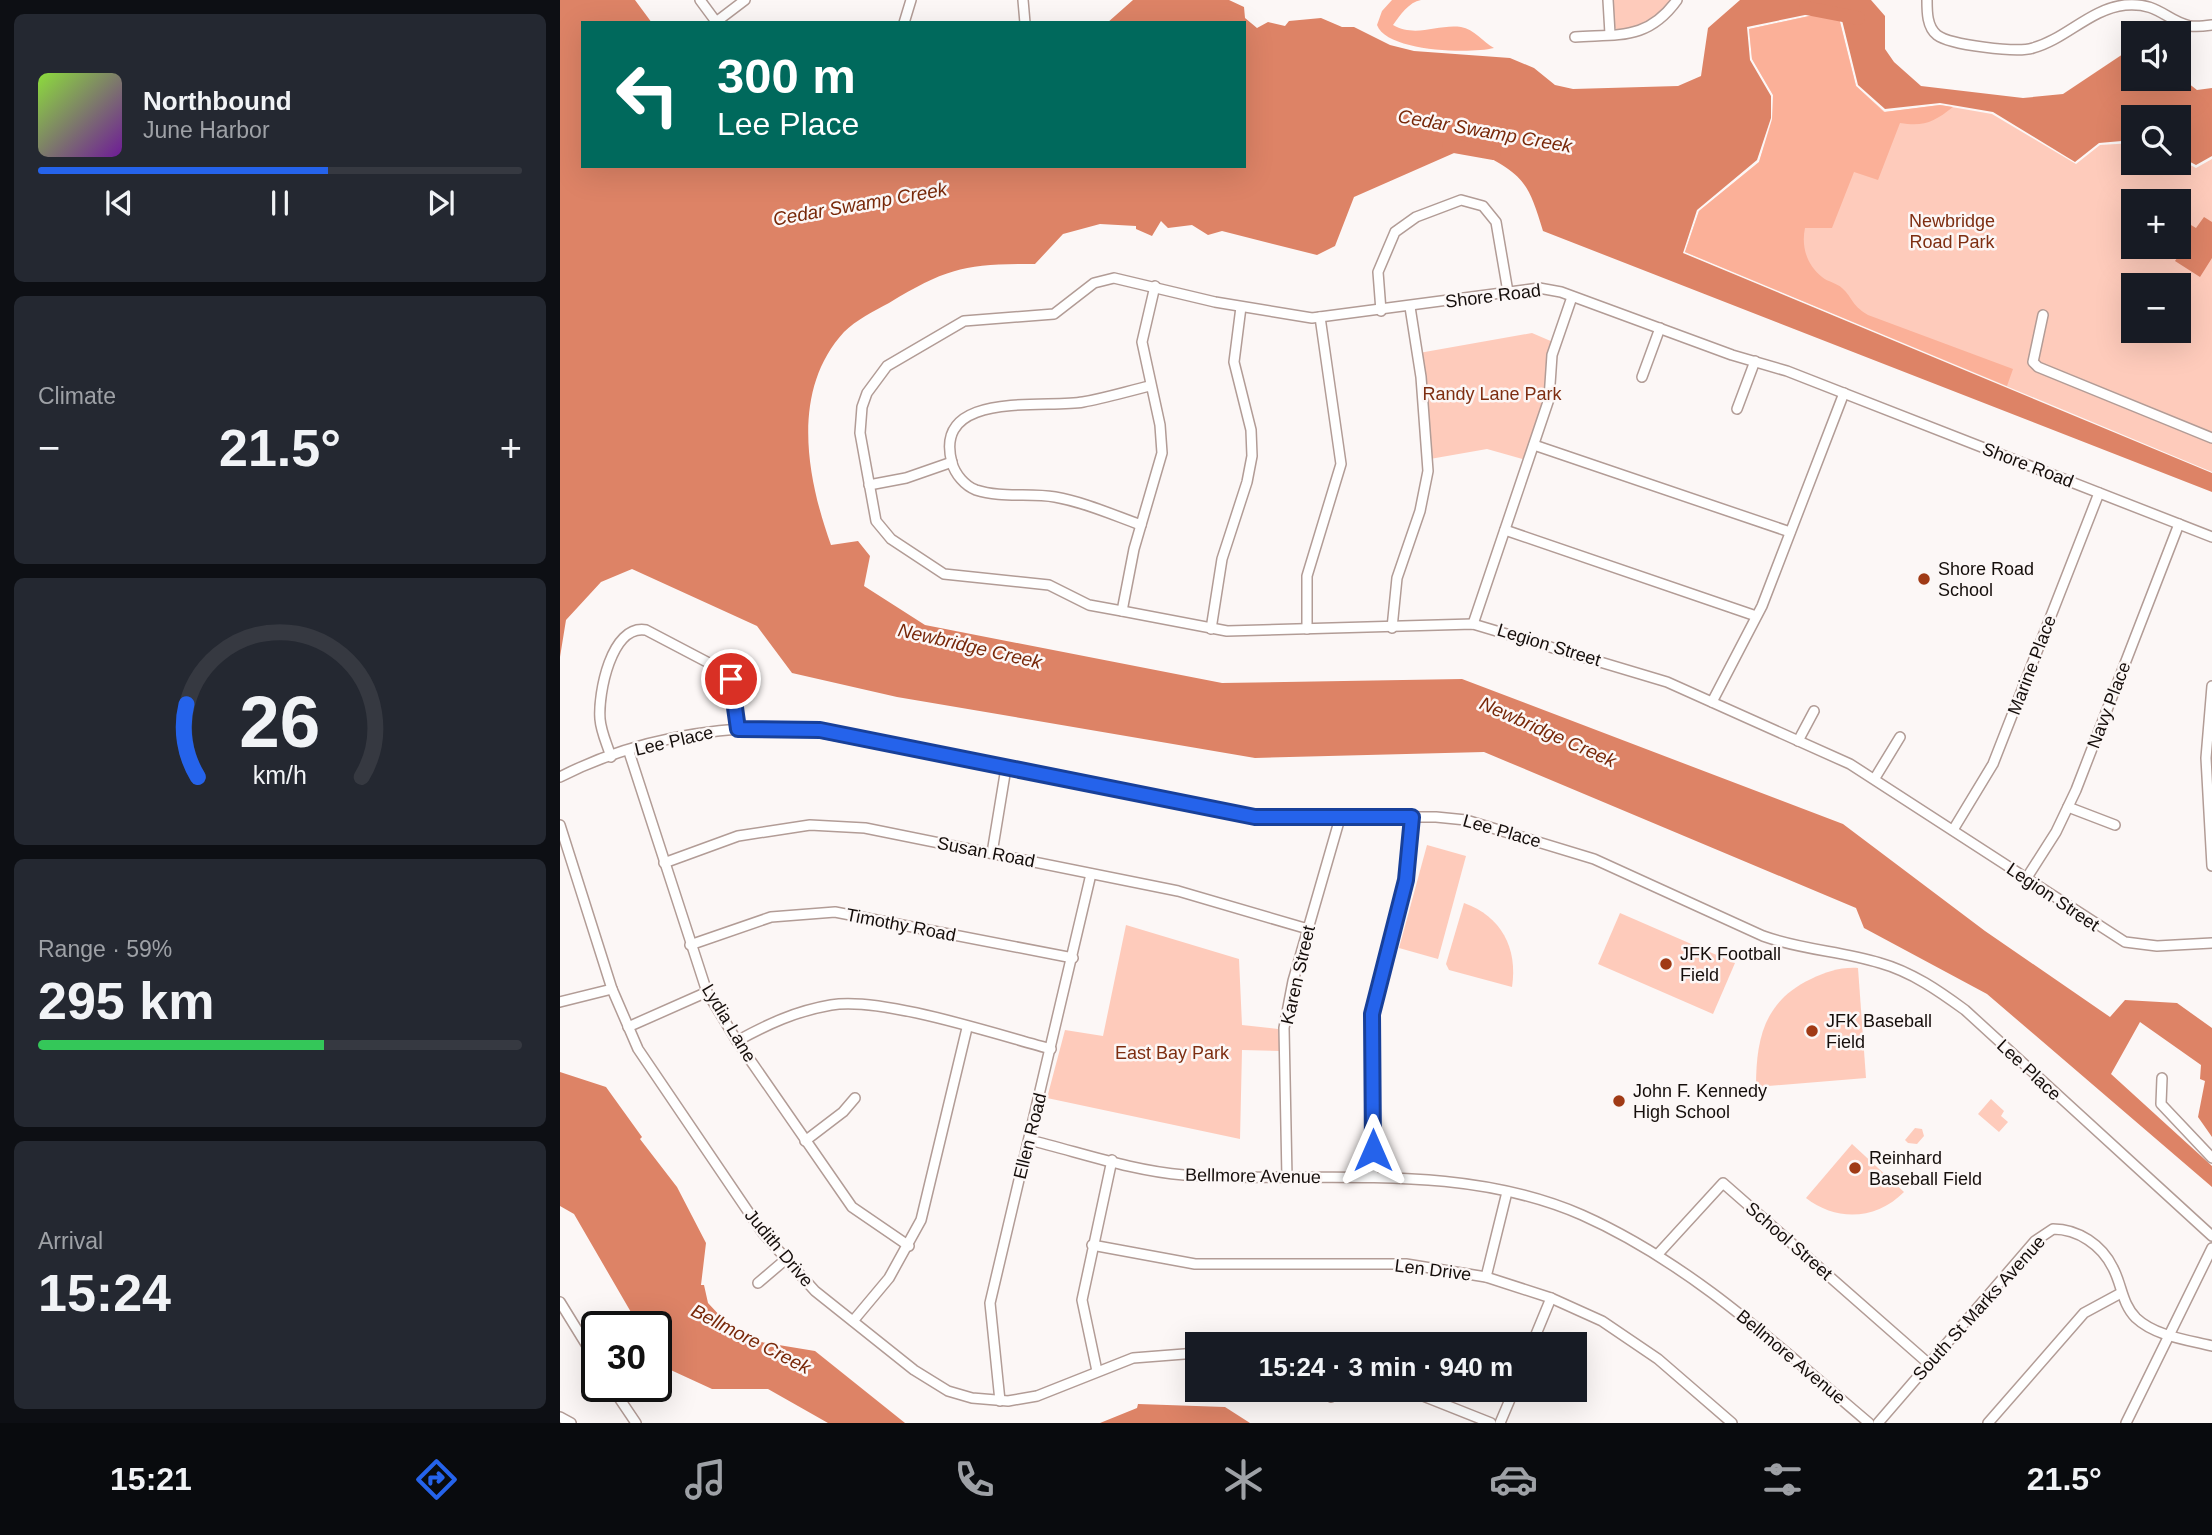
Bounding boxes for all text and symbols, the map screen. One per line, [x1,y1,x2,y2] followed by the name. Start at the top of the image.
[2121,21,2191,343] map controls
[2121,21,2191,91] button: sound
[602,49,693,140] icon: left
[717,49,856,103] text: 300 m
[143,86,292,116] text: Northbound
[1396,105,1575,157] water label: Cedar Swamp Creek
[2121,105,2191,175] button: search
[717,106,859,142] text: Lee Place
[143,117,270,143] text: June Harbor
[771,178,950,230] water label: Cedar Swamp Creek
[100,184,138,222] icon: previous
[261,184,299,222] icon: pause
[422,184,460,222] icon: next
[2121,189,2191,259] button: +
[1909,211,1996,252] park label: Newbridge Road Park
[2121,273,2191,343] button: −
[1444,280,1542,312] street label: Shore Road
[38,383,116,409] text: Climate
[1422,384,1563,404] park label: Randy Lane Park
[219,419,341,477] text: 21.5°
[38,427,60,469] text: −
[500,427,522,469] text: +
[1980,438,2076,492] street label: Shore Road
[1938,559,2034,600] place label: Shore Road School
[1916,571,1932,587] marker: Shore Road School
[2004,612,2060,718] street label: Marine Place
[896,619,1045,673] water label: Newbridge Creek
[1495,620,1603,670] street label: Legion Street
[701,649,761,709] pin
[2083,659,2135,751] street label: Navy Place
[712,660,750,698] icon: arrive
[240,682,320,763] text: 26
[1477,693,1621,772] water label: Newbridge Creek
[633,722,715,760] street label: Lee Place
[253,761,307,789] text: km/h
[1461,810,1543,852] street label: Lee Place
[935,833,1037,871] street label: Susan Road
[2003,859,2103,935] street label: Legion Street
[844,905,958,945] street label: Timothy Road
[1277,924,1319,1026] street label: Karen Street
[38,936,172,962] text: Range · 59%
[1680,944,1781,985] place label: JFK Football Field
[1658,956,1674,972] marker: JFK Football Field
[38,972,214,1030] text: 295 km
[698,980,760,1066] street label: Lydia Lane
[1826,1011,1932,1052] place label: JFK Baseball Field
[1804,1023,1820,1039] marker: JFK Baseball Field
[1993,1035,2065,1105] street label: Lee Place
[1115,1043,1230,1063] park label: East Bay Park
[1633,1081,1767,1122] place label: John F. Kennedy High School
[1010,1091,1050,1181] street label: Ellen Road
[1611,1093,1627,1109] marker: John F. Kennedy High School
[1336,1113,1410,1187] position arrow
[1869,1148,1982,1189] place label: Reinhard Baseball Field
[1847,1160,1863,1176] marker: Reinhard Baseball Field
[1185,1165,1321,1187] street label: Bellmore Avenue
[1742,1198,1836,1284] street label: School Street
[741,1205,817,1291] street label: Judith Drive
[38,1228,103,1254] text: Arrival
[1909,1232,2049,1384] street label: South St Marks Avenue
[1394,1255,1472,1285] street label: Len Drive
[38,1264,171,1322] text: 15:24
[688,1300,815,1379] water label: Bellmore Creek
[1733,1306,1849,1408] street label: Bellmore Avenue
[581,1311,672,1402] speed limit sign: 30
[1259,1352,1513,1382] text: 15:24 · 3 min · 940 m
[412,1455,461,1504] icon: directions
[681,1455,730,1504] icon: music
[950,1455,999,1504] icon: phone
[1219,1455,1268,1504] icon: climate
[1489,1455,1538,1504] icon: car
[1758,1455,1807,1504] icon: filters
[110,1461,192,1497] text: 15:21
[2027,1461,2102,1497] text: 21.5°

